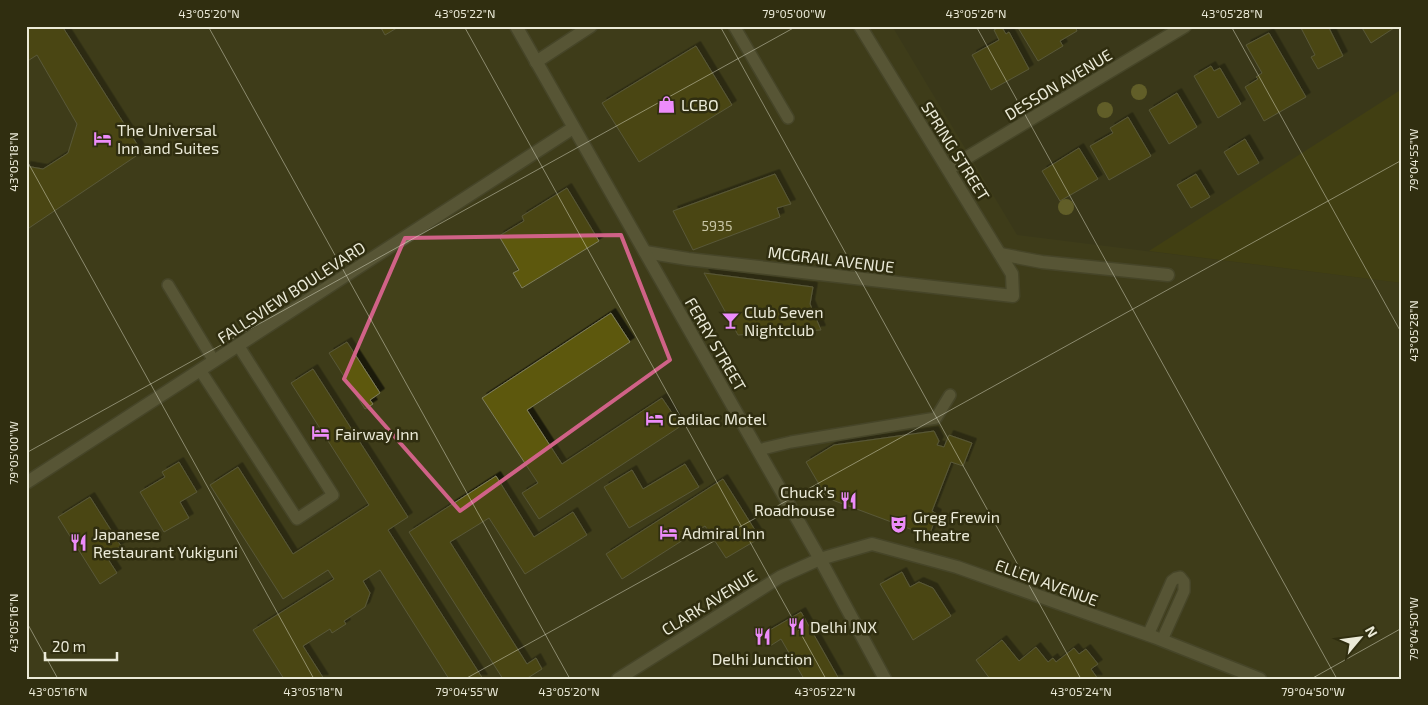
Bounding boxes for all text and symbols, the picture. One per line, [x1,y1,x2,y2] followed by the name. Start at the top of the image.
[178,6,240,20] text: 43°05'20"N
[435,6,495,20] text: 43°05'22"N
[762,6,826,20] text: 79°05'00"W
[946,6,1006,20] text: 43°05'26"N
[1201,6,1263,20] text: 43°05'28"N
[1001,44,1115,123] street label: DESSON AVENUE
[657,94,677,114] shop icon: LCBO
[681,95,719,114] place label: LCBO
[918,98,994,204] street label: SPRING STREET
[117,120,219,157] place label: The Universal Inn and Suites
[93,128,113,148] hotel icon: The Universal Inn and Suites
[1406,129,1420,191] text: 79°04'55"W
[6,132,20,192] text: 43°05'18"N
[702,217,732,234] house number: 5935
[213,237,369,347] street label: FALLSVIEW BOULEVARD
[767,242,895,276] street label: MCGRAIL AVENUE
[682,294,750,394] street label: FERRY STREET
[1406,300,1420,362] text: 43°05'28"N
[744,302,823,339] place label: Club Seven Nightclub
[720,310,740,330] bar icon: Club Seven Nightclub
[644,408,664,428] hotel icon: Cadilac Motel
[668,409,767,428] place label: Cadilac Motel
[6,421,20,485] text: 79°05'00"W
[311,423,331,443] hotel icon: Fairway Inn
[335,424,419,443] place label: Fairway Inn
[754,482,835,519] place label: Chuck's Roadhouse
[839,490,859,510] restaurant icon: Chuck's Roadhouse
[913,507,1000,544] place label: Greg Frewin Theatre
[889,515,909,535] theatre icon: Greg Frewin Theatre
[658,522,678,542] hotel icon: Admiral Inn
[682,523,765,542] place label: Admiral Inn
[93,524,238,561] place label: Japanese Restaurant Yukiguni
[69,532,89,552] restaurant icon: Japanese Restaurant Yukiguni
[993,555,1101,609] street label: ELLEN AVENUE
[658,565,760,639] street label: CLARK AVENUE
[6,594,20,652] text: 43°05'16"N
[1406,597,1420,661] text: 79°04'50"W
[1336,612,1386,662] north arrow
[786,616,806,636] restaurant icon: Delhi JNX
[810,617,877,636] place label: Delhi JNX
[1362,623,1382,640] text: N
[752,626,772,646] restaurant icon: Delhi Junction
[45,630,118,662] scale bar
[52,637,86,655] text: 20 m
[712,649,812,668] place label: Delhi Junction
[29,684,87,698] text: 43°05'16"N
[283,684,343,698] text: 43°05'18"N
[436,684,498,698] text: 79°04'55"W
[538,684,600,698] text: 43°05'20"N
[795,684,855,698] text: 43°05'22"N
[1050,684,1112,698] text: 43°05'24"N
[1281,684,1345,698] text: 79°04'50"W

